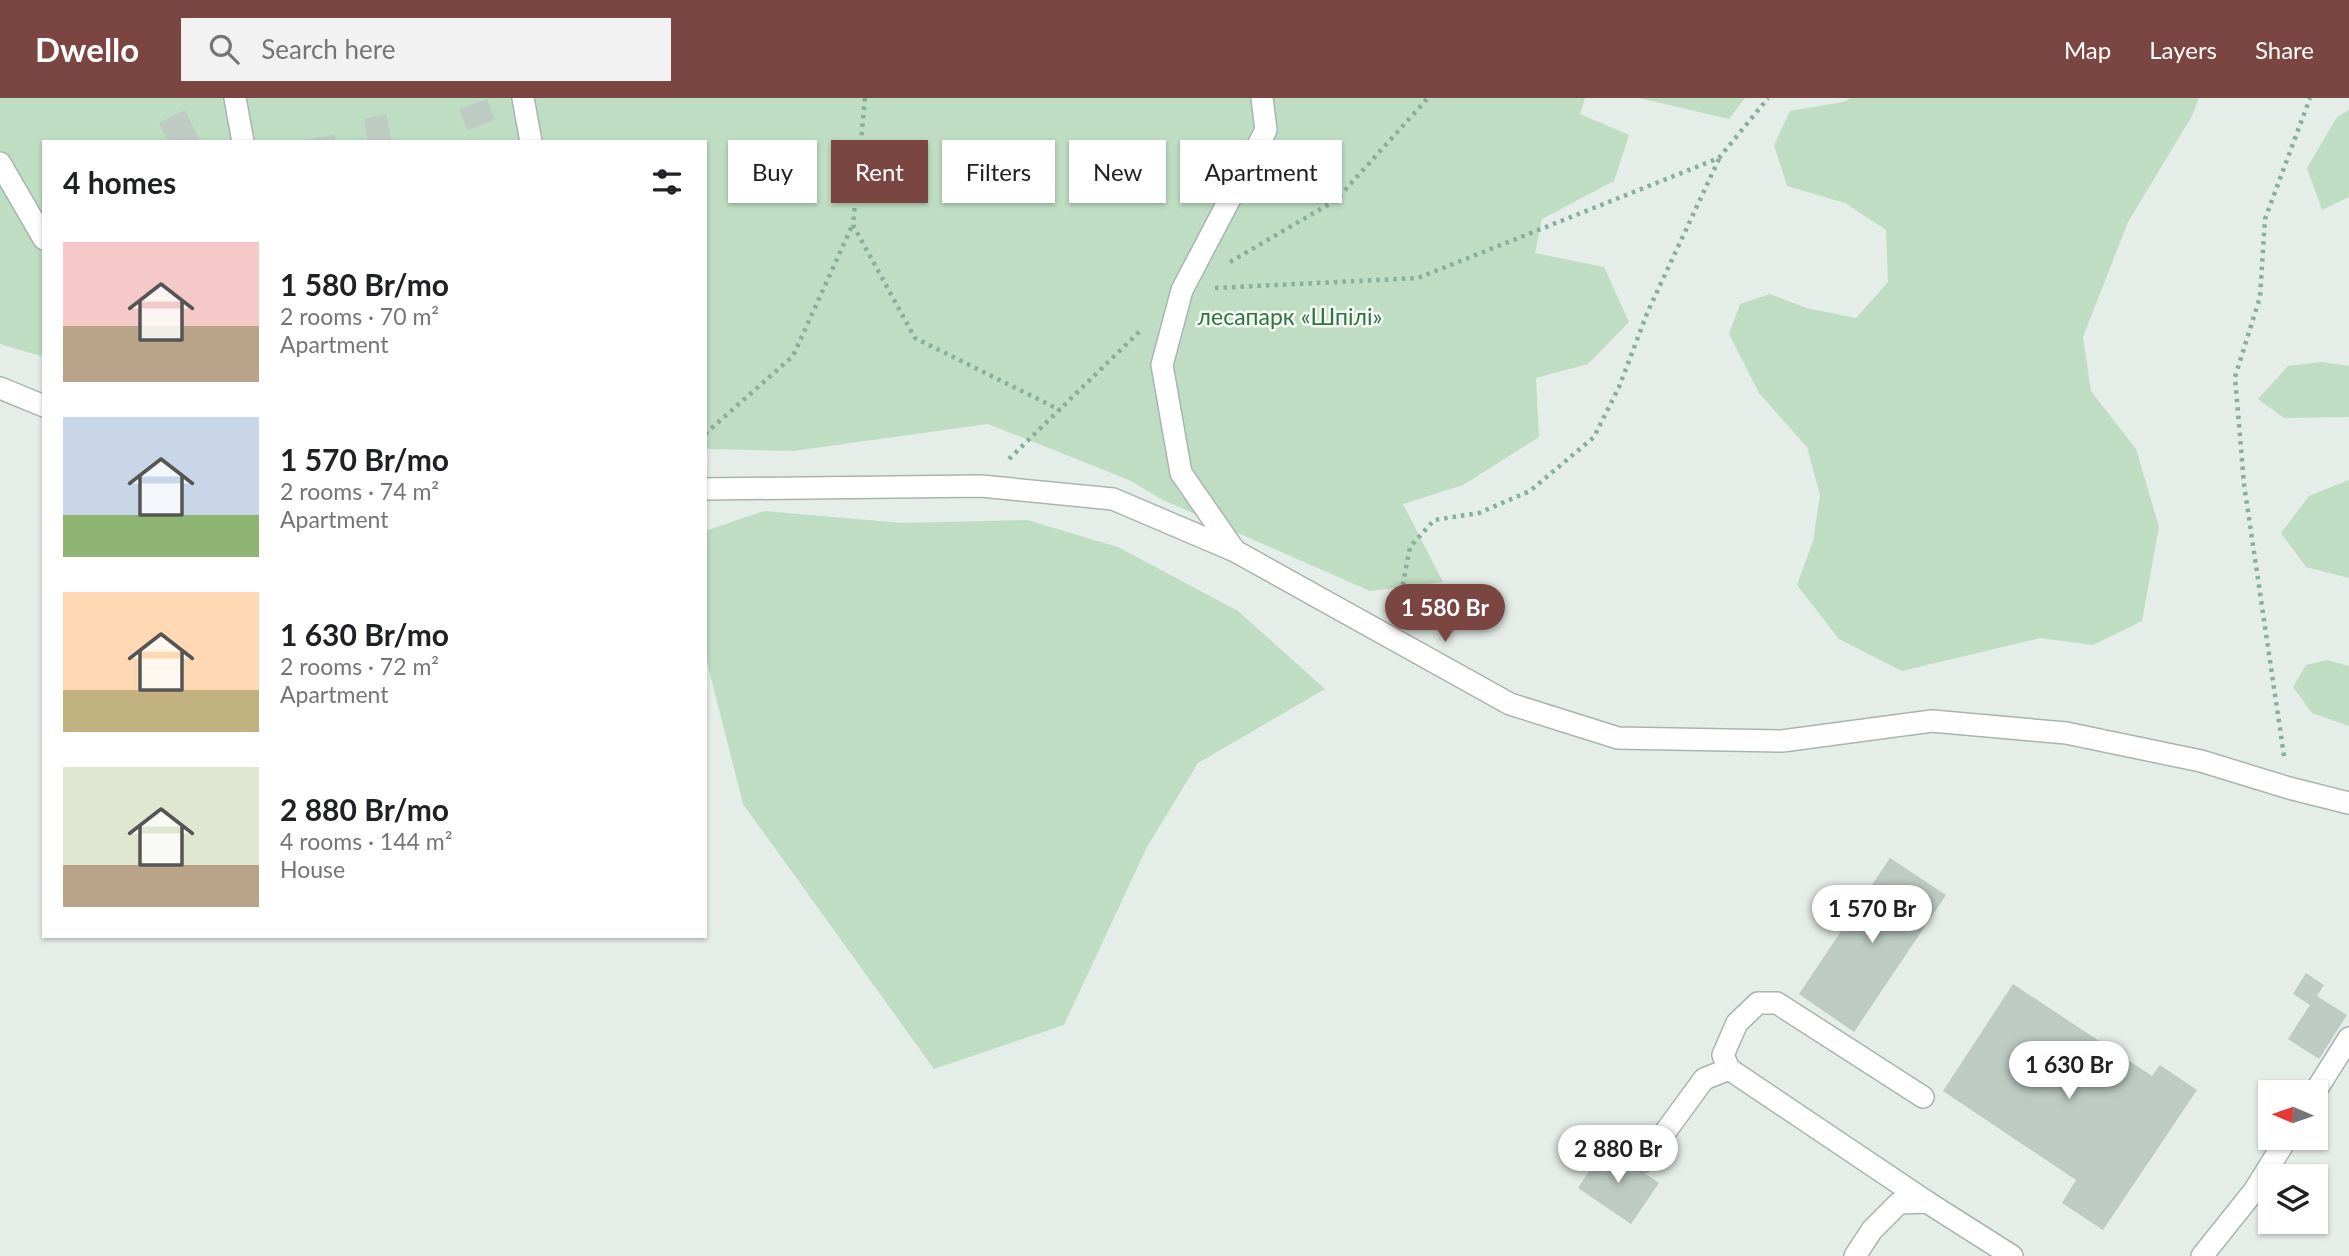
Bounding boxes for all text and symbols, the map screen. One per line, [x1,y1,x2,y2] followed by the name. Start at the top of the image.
[181,18,671,81] search box
[35,29,139,69] text: Dwello
[205,30,243,68] icon: search
[261,33,395,65] text: Search here
[2064,35,2111,64] text: Map
[2149,35,2217,64] text: Layers
[2255,35,2314,64] text: Share
[728,140,817,203] chip: Buy
[831,140,928,203] chip: Rent
[942,140,1055,203] chip: Filters
[1069,140,1166,203] chip: New
[1180,140,1342,203] chip: Apartment
[648,163,686,201] icon: filters
[63,164,176,200] text: 4 homes
[280,266,449,302] text: 1 580 Br/mo
[119,270,203,354] icon: home
[280,302,439,330] text: 2 rooms · 70 m²
[1198,302,1382,330] park label: лесапарк «Шпілі»
[280,330,388,358] text: Apartment
[280,441,449,477] text: 1 570 Br/mo
[119,445,203,529] icon: home
[280,477,439,505] text: 2 rooms · 74 m²
[280,505,388,533] text: Apartment
[1373,584,1517,644] pin: 1 580 Br
[1401,593,1489,621] text: 1 580 Br
[280,616,449,652] text: 1 630 Br/mo
[119,620,203,704] icon: home
[280,652,439,680] text: 2 rooms · 72 m²
[280,680,388,708] text: Apartment
[280,791,449,827] text: 2 880 Br/mo
[119,795,203,879] icon: home
[280,827,452,855] text: 4 rooms · 144 m²
[280,855,345,883] text: House
[1800,886,1944,945] pin: 1 570 Br
[1828,894,1916,922] text: 1 570 Br
[1997,1042,2141,1101] pin: 1 630 Br
[2025,1050,2113,1078] text: 1 630 Br
[2258,1080,2328,1150] north arrow
[2258,1080,2328,1234] map controls
[1546,1126,1690,1185] pin: 2 880 Br
[1574,1134,1662,1162] text: 2 880 Br
[2258,1164,2328,1234] button: layers

